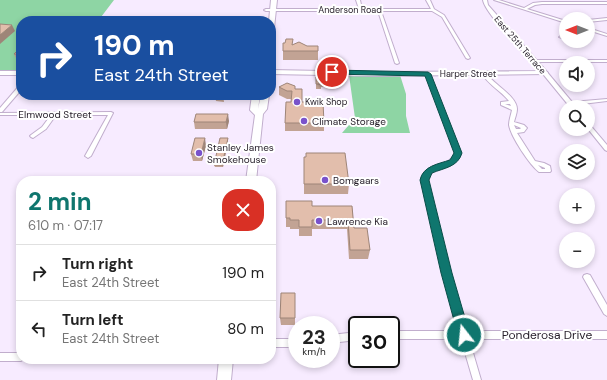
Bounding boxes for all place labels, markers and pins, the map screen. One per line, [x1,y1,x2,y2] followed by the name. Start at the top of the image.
[315,55,349,89] pin
[305,96,348,108] place label: Kwik Shop
[292,97,302,107] marker: Kwik Shop
[312,115,386,128] place label: Climate Storage
[299,116,309,126] marker: Climate Storage
[207,141,274,166] place label: Stanley James Smokehouse
[194,148,204,158] marker: Stanley James Smokehouse
[333,174,379,187] place label: Bomgaars
[320,175,330,185] marker: Bomgaars
[327,215,388,228] place label: Lawrence Kia
[314,216,324,226] marker: Lawrence Kia

